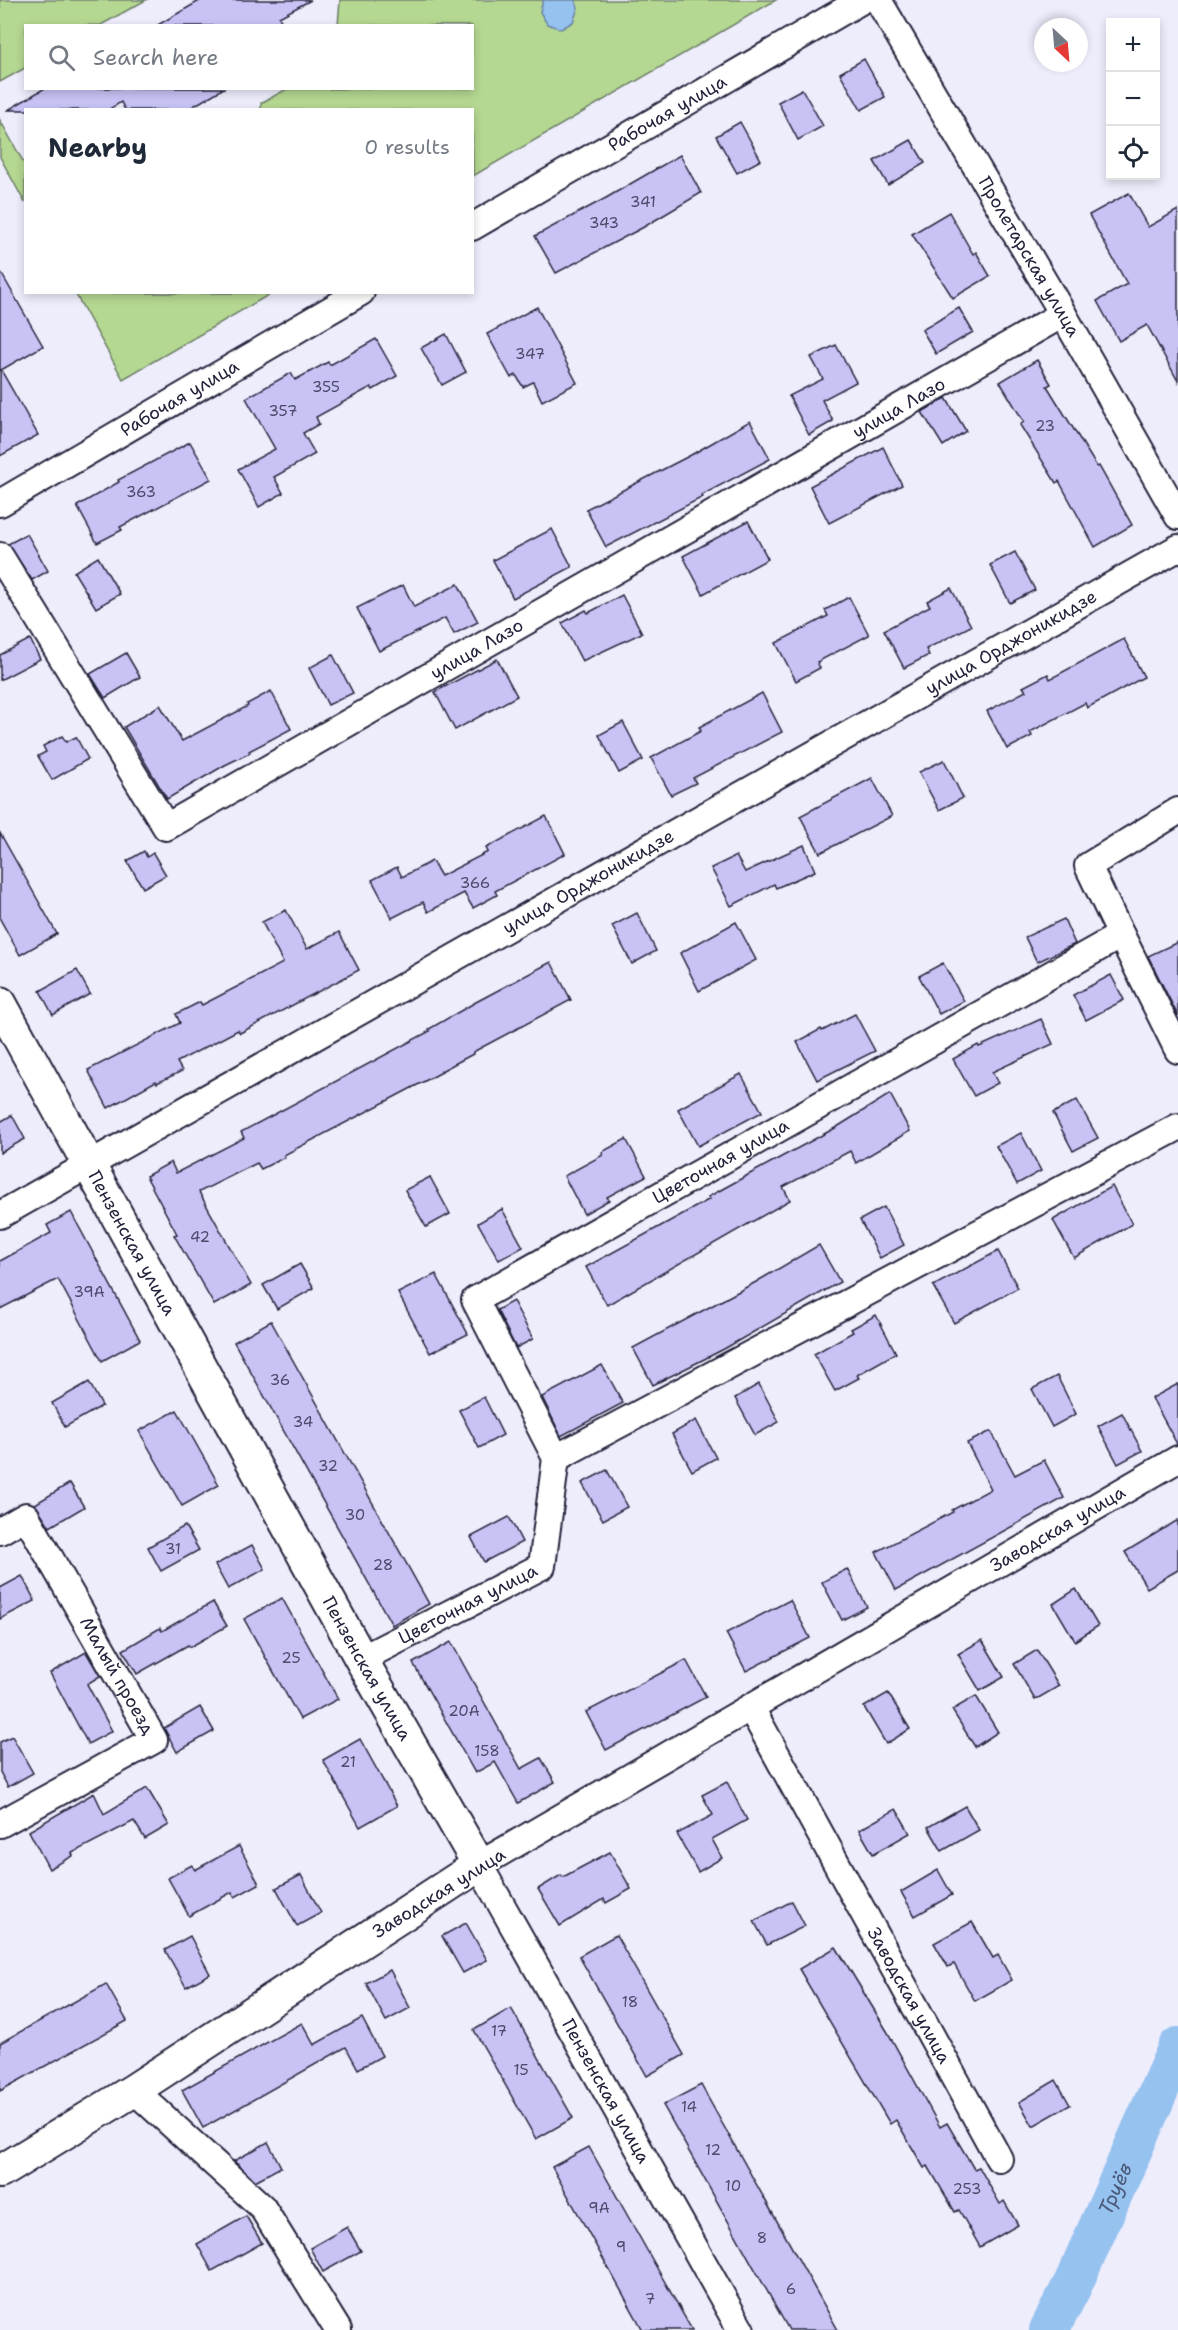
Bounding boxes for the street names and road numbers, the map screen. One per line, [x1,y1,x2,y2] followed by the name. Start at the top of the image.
[604,69,731,157] street label: Рабочая улица
[973,172,1086,341] street label: Пролетарская улица
[116,354,243,442] street label: Рабочая улица
[848,372,950,444] street label: улица Лазо
[921,584,1101,701] street label: улица Орджоникидзе
[426,613,528,685] street label: улица Лазо
[498,824,678,940] street label: улица Орджоникидзе
[648,1113,793,1209] street label: Цветочная улица
[83,1166,182,1320] street label: Пензенская улица
[986,1480,1130,1578] street label: Заводская улица
[394,1558,541,1650] street label: Цветочная улица
[317,1592,417,1745] street label: Пензенская улица
[74,1613,161,1739] street label: Малый проезд
[368,1842,510,1944] street label: Заводская улица
[862,1923,956,2068] street label: Заводская улица
[556,2014,656,2168] street label: Пензенская улица

